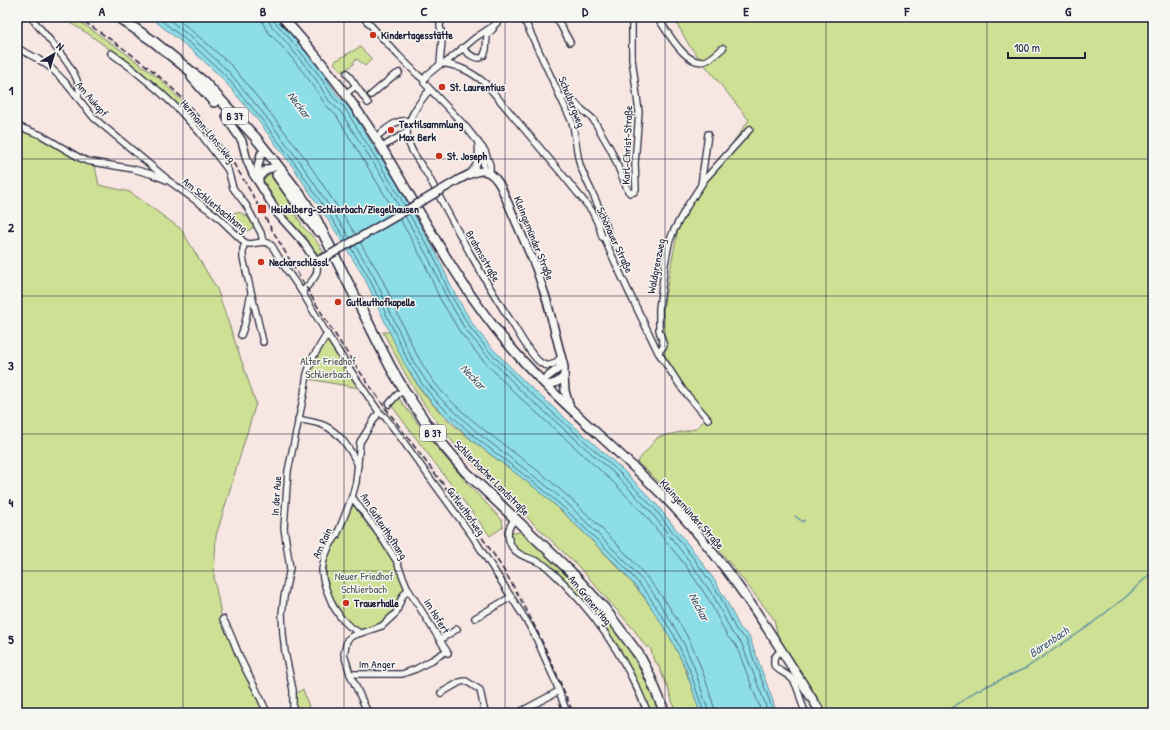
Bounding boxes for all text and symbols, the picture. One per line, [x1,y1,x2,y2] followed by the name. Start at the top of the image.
[99,2,106,20] text: A
[260,2,267,20] text: B
[420,2,428,20] text: C
[582,2,589,20] text: D
[743,2,749,20] text: E
[904,2,911,20] text: F
[1065,2,1072,20] text: G
[381,28,454,43] place label: Kindertagesstätte
[368,30,378,40] marker: Kindertagesstätte
[34,34,74,74] north arrow
[1008,34,1085,60] scale bar
[54,39,67,54] text: N
[1014,39,1040,56] text: 100 m
[555,74,589,130] street label: Schulbergweg
[73,78,111,120] street label: Am Aukopf
[450,80,506,94] place label: St. Laurentius
[9,81,14,99] text: 1
[437,82,447,92] marker: St. Laurentius
[284,88,316,123] water label: Neckar
[178,97,239,166] street label: Hermann-Löns-Weg
[619,105,635,185] street label: Karl-Christ-Straße
[222,108,248,124] road number: B 37
[398,117,463,144] place label: Textilsammlung Max Berk
[386,125,396,135] marker: Textilsammlung Max Berk
[447,149,488,164] place label: St. Joseph
[434,151,444,161] marker: St. Joseph
[180,174,251,236] street label: Am Schlierbachhang
[511,194,558,283] street label: Kleingemünder Straße
[271,202,419,217] place label: Heidelberg-Schlierbach/Ziegelhausen
[256,203,268,215] marker: Heidelberg-Schlierbach/Ziegelhausen
[594,205,637,276] street label: Schönauer Straße
[8,218,15,236] text: 2
[463,228,504,285] street label: Brahmsstraße
[644,237,668,295] street label: Waldgrenzweg
[269,255,330,269] place label: Neckarschlössl
[256,257,266,267] marker: Neckarschlössl
[346,295,416,310] place label: Gutleuthofkapelle
[333,297,343,307] marker: Gutleuthofkapelle
[300,354,356,381] park label: Alter Friedhof Schlierbach
[8,356,14,374] text: 3
[457,360,491,394] water label: Neckar
[420,425,446,441] road number: B 37
[451,437,533,519] street label: Schlierbacher Landstraße
[268,475,284,516] street label: In der Aue
[657,476,728,552] street label: Kleingemünder Straße
[444,484,488,538] street label: Gutleuthofweg
[357,490,411,562] street label: Am Gutleuthofhang
[9,493,14,511] text: 4
[309,525,335,561] street label: Am Rain
[335,569,393,596] park label: Neuer Friedhof Schlierbach
[565,572,615,628] street label: Am Grünen Hag
[685,589,715,625] water label: Neckar
[353,596,399,610] place label: Trauerhalle
[421,596,453,636] street label: Im Hofert
[341,598,351,608] marker: Trauerhalle
[1025,621,1073,661] water label: Bärenbach
[8,630,14,648] text: 5
[359,657,396,671] street label: Im Anger

